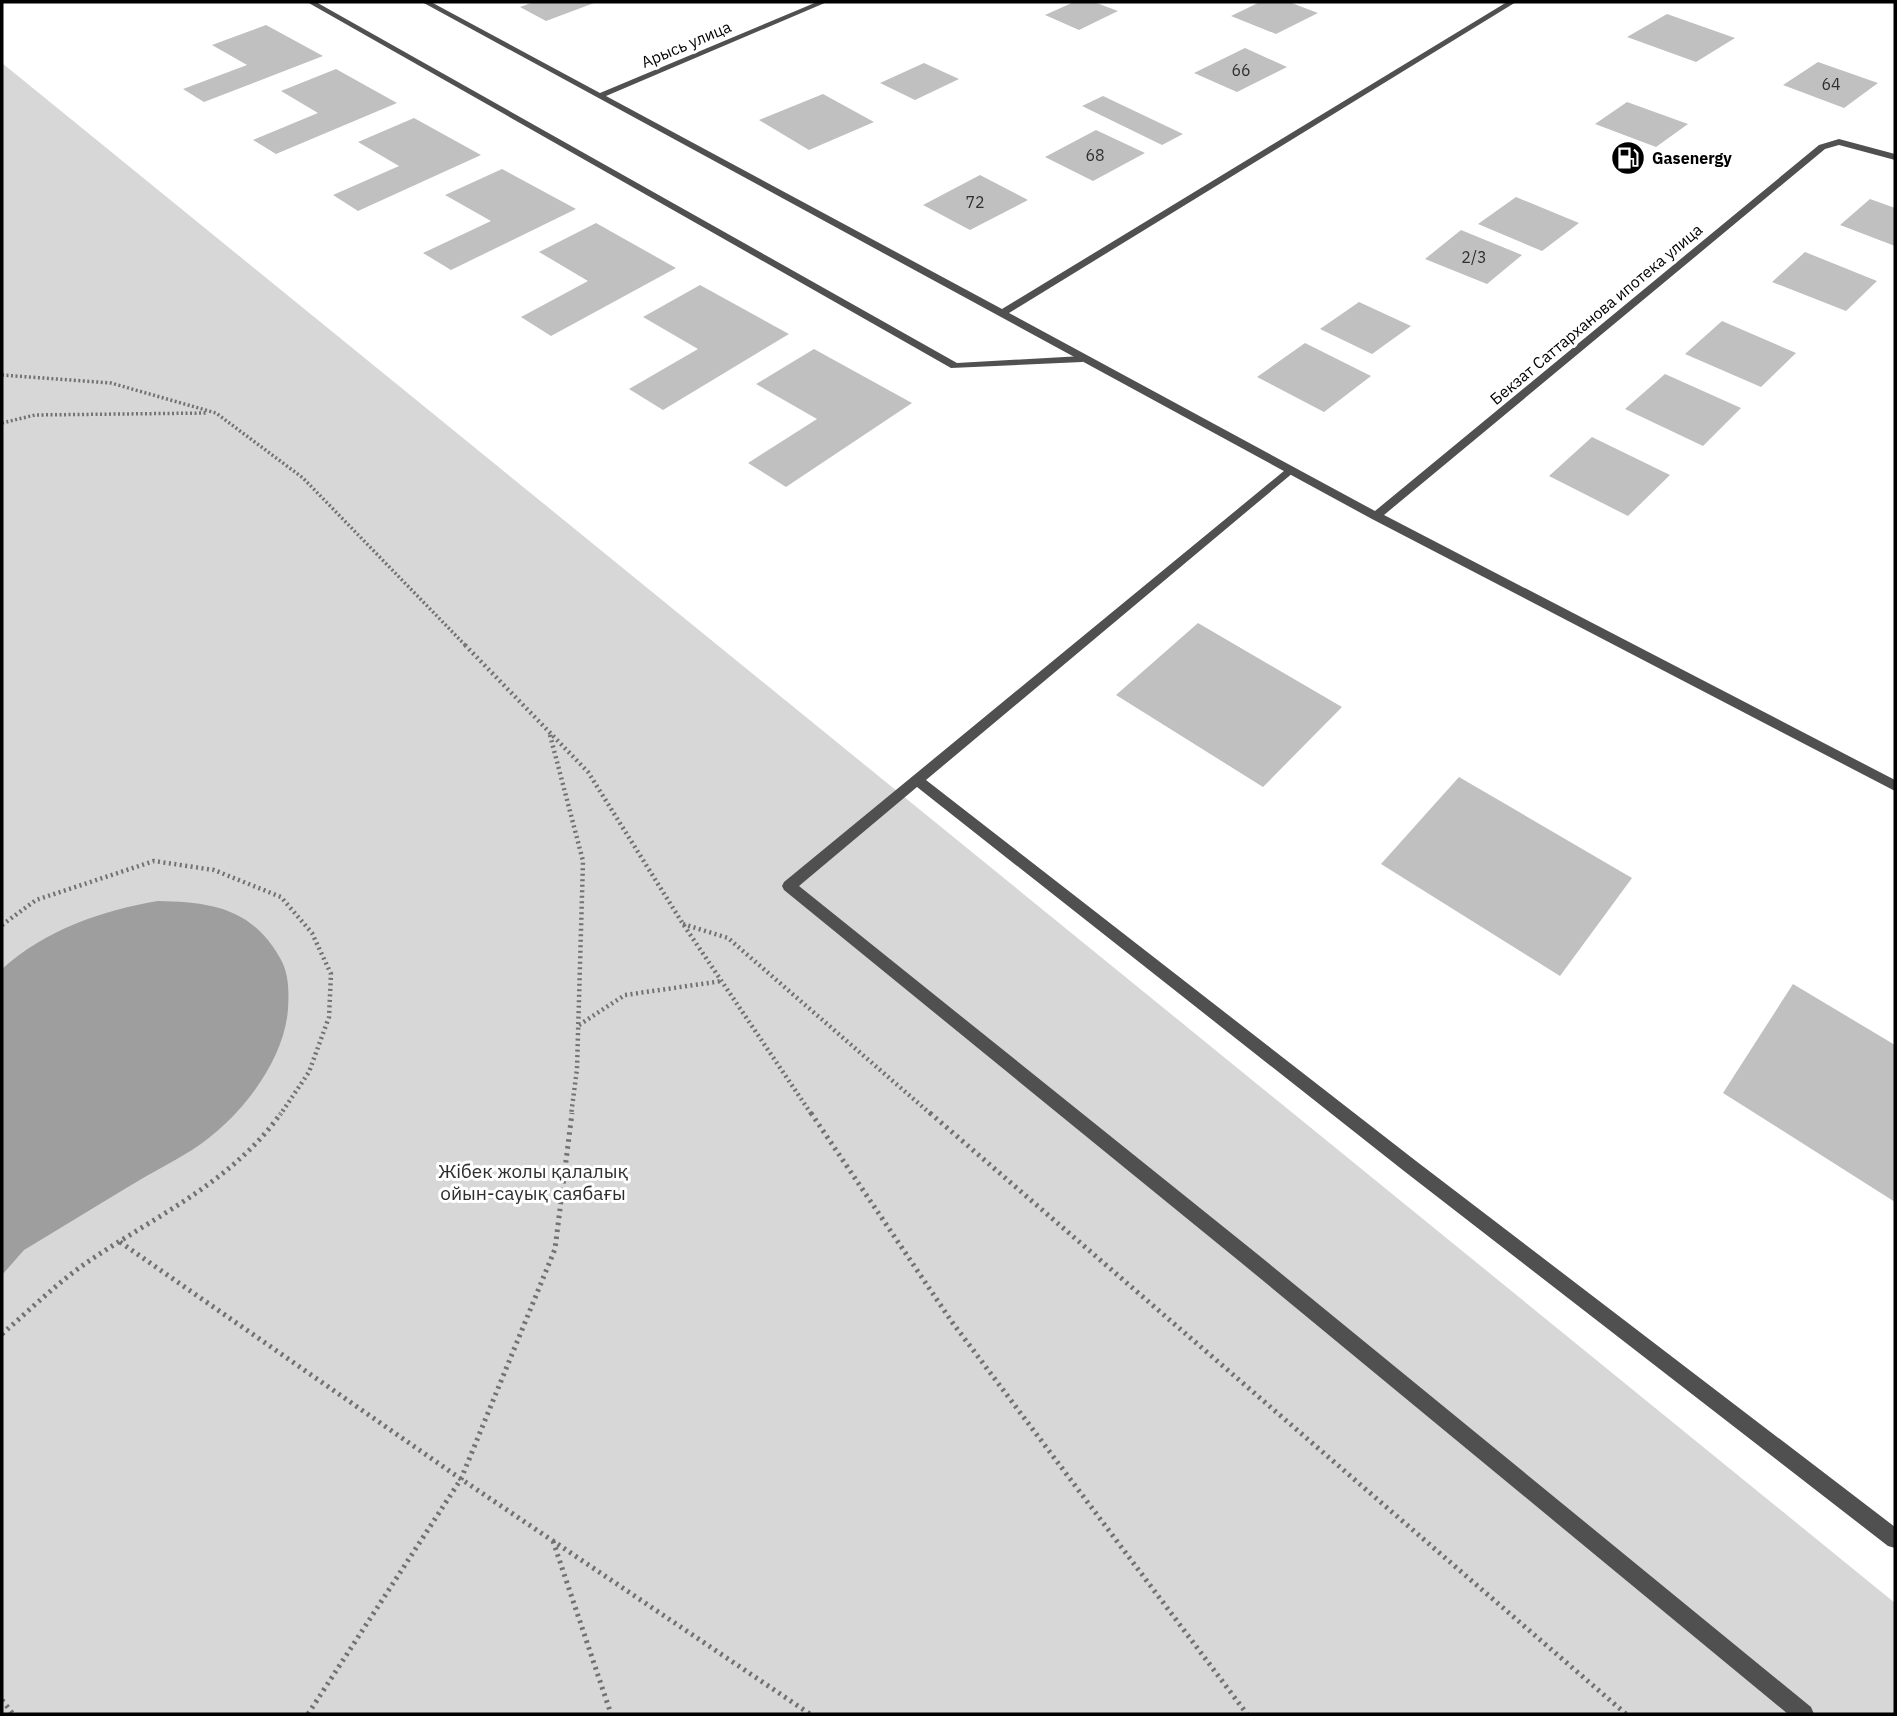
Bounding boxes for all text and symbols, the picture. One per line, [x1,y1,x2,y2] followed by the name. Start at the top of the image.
[638,16,734,72] street label: Арысь улица
[1231,60,1251,80] house number: 66
[1821,74,1841,94] house number: 64
[1609,139,1647,177] fuel station icon: Gasenergy
[1085,145,1105,165] house number: 68
[1652,148,1732,168] place label: Gasenergy
[965,192,985,212] house number: 72
[1486,219,1707,409] street label: Бекзат Саттарханова ипотека улица
[1461,247,1487,267] house number: 2/3
[438,1159,628,1205] park label: Жібек жолы қалалық ойын-сауық саябағы

